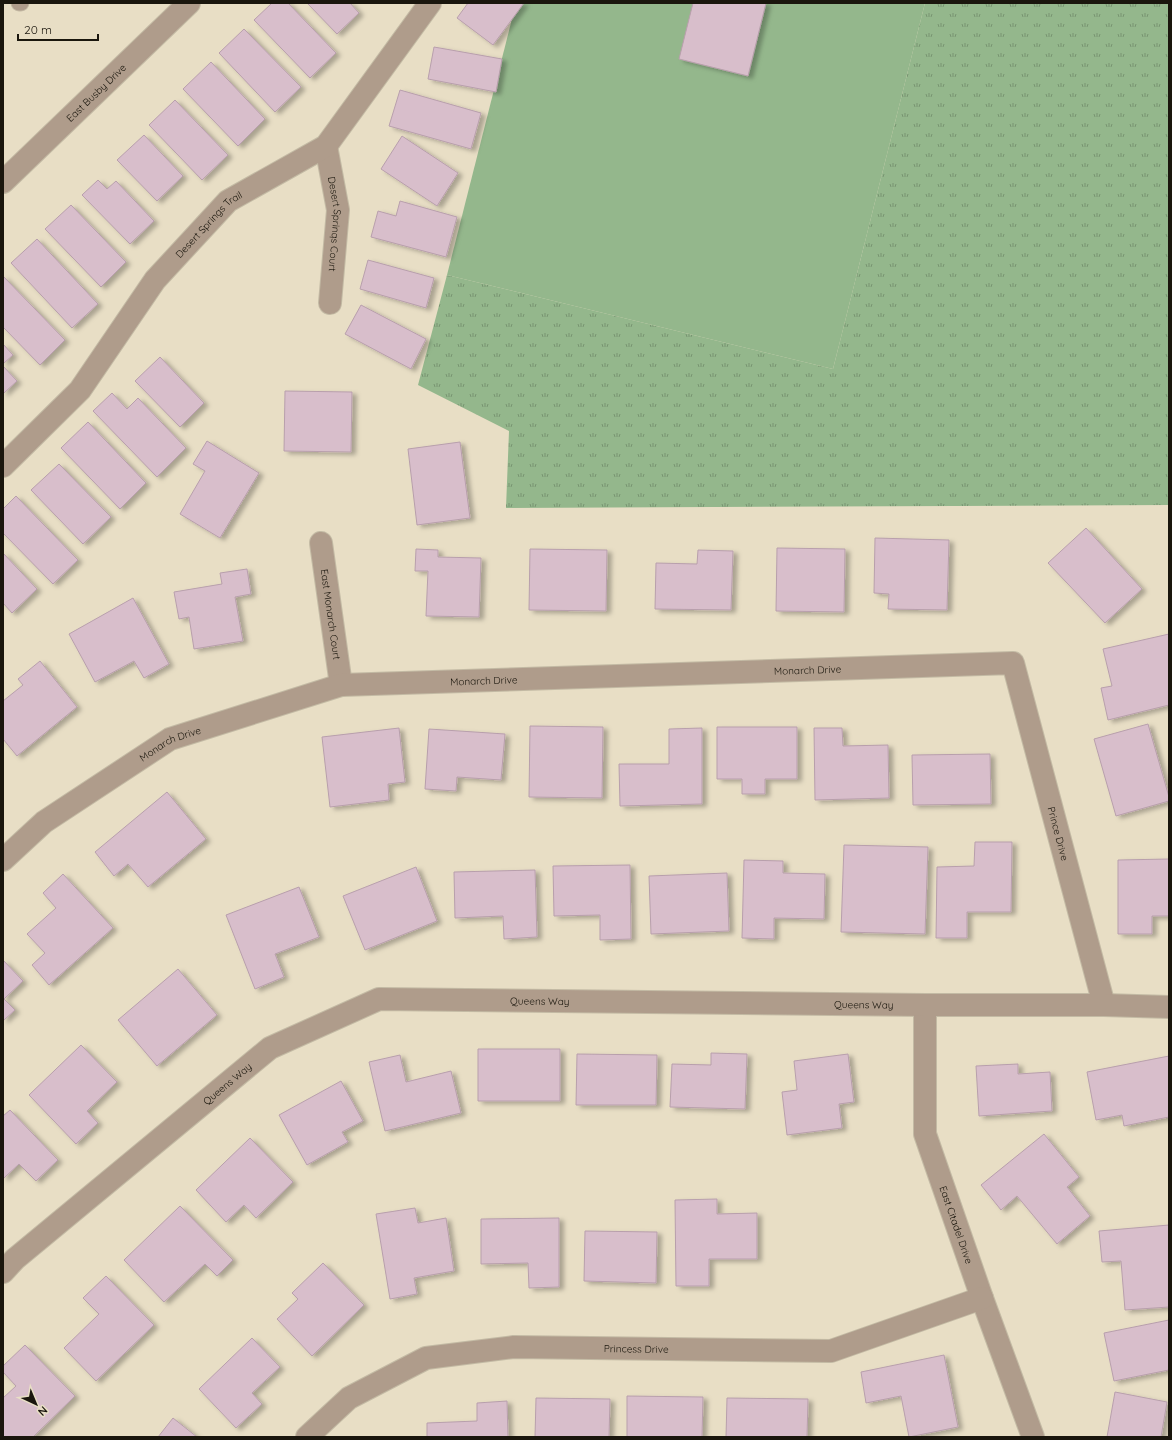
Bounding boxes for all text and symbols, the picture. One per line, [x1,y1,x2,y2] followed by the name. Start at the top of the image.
[18,16,98,42] scale bar
[24,22,52,37] text: 20 m
[63,61,129,124] street label: East Busby Drive
[325,175,345,273] street label: Desert Sprinqs Court
[172,188,244,260] street label: Desert Springs Trail
[318,568,344,661] street label: East Monarch Court
[774,662,842,677] street label: Monarch Drive
[450,673,518,688] street label: Monarch Drive
[137,723,203,764] street label: Monarch Drive
[1045,805,1072,862] street label: Prince Drive
[510,994,570,1008] street label: Queens Way
[834,998,894,1011] street label: Queens Way
[200,1060,254,1107] street label: Queens Way
[937,1184,976,1266] street label: East Citadel Drive
[604,1342,669,1355] street label: Princess Drive
[16,1384,56,1424] north arrow
[35,1403,51,1419] text: N

